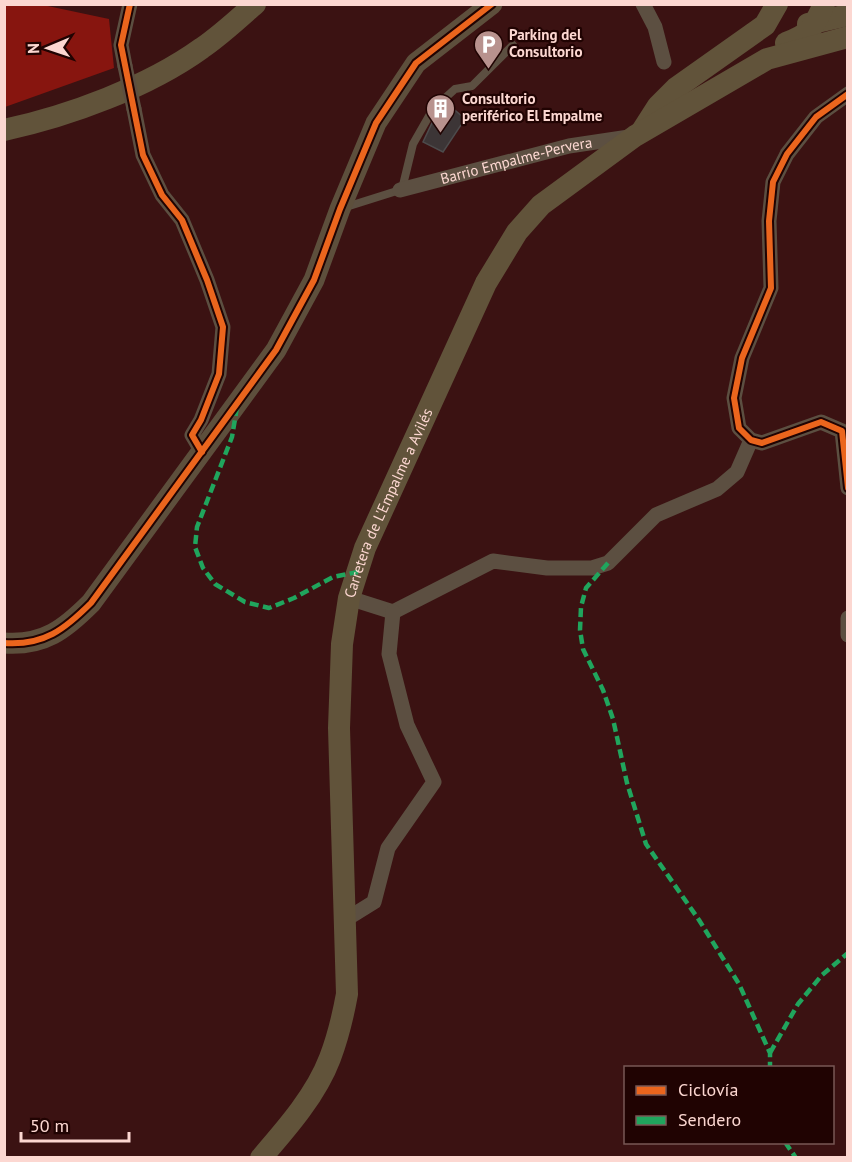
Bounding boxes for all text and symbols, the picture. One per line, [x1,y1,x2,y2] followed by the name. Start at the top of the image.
[18,18,78,78] north arrow
[509,25,582,61] place label: Parking del Consultorio
[472,28,504,70] parking icon: Parking del Consultorio
[23,43,43,54] text: N
[462,89,603,125] place label: Consultorio periférico El Empalme
[425,92,457,134] building icon: Consultorio periférico El Empalme
[438,133,593,188] street label: Barrio Empalme-Pervera
[340,405,437,600] street label: Carretera de L'Empalme a Avilés
[624,1066,834,1144] legend
[678,1078,738,1101] text: Ciclovía
[21,1105,129,1143] scale bar
[678,1108,741,1131] text: Sendero
[30,1114,69,1137] text: 50 m

